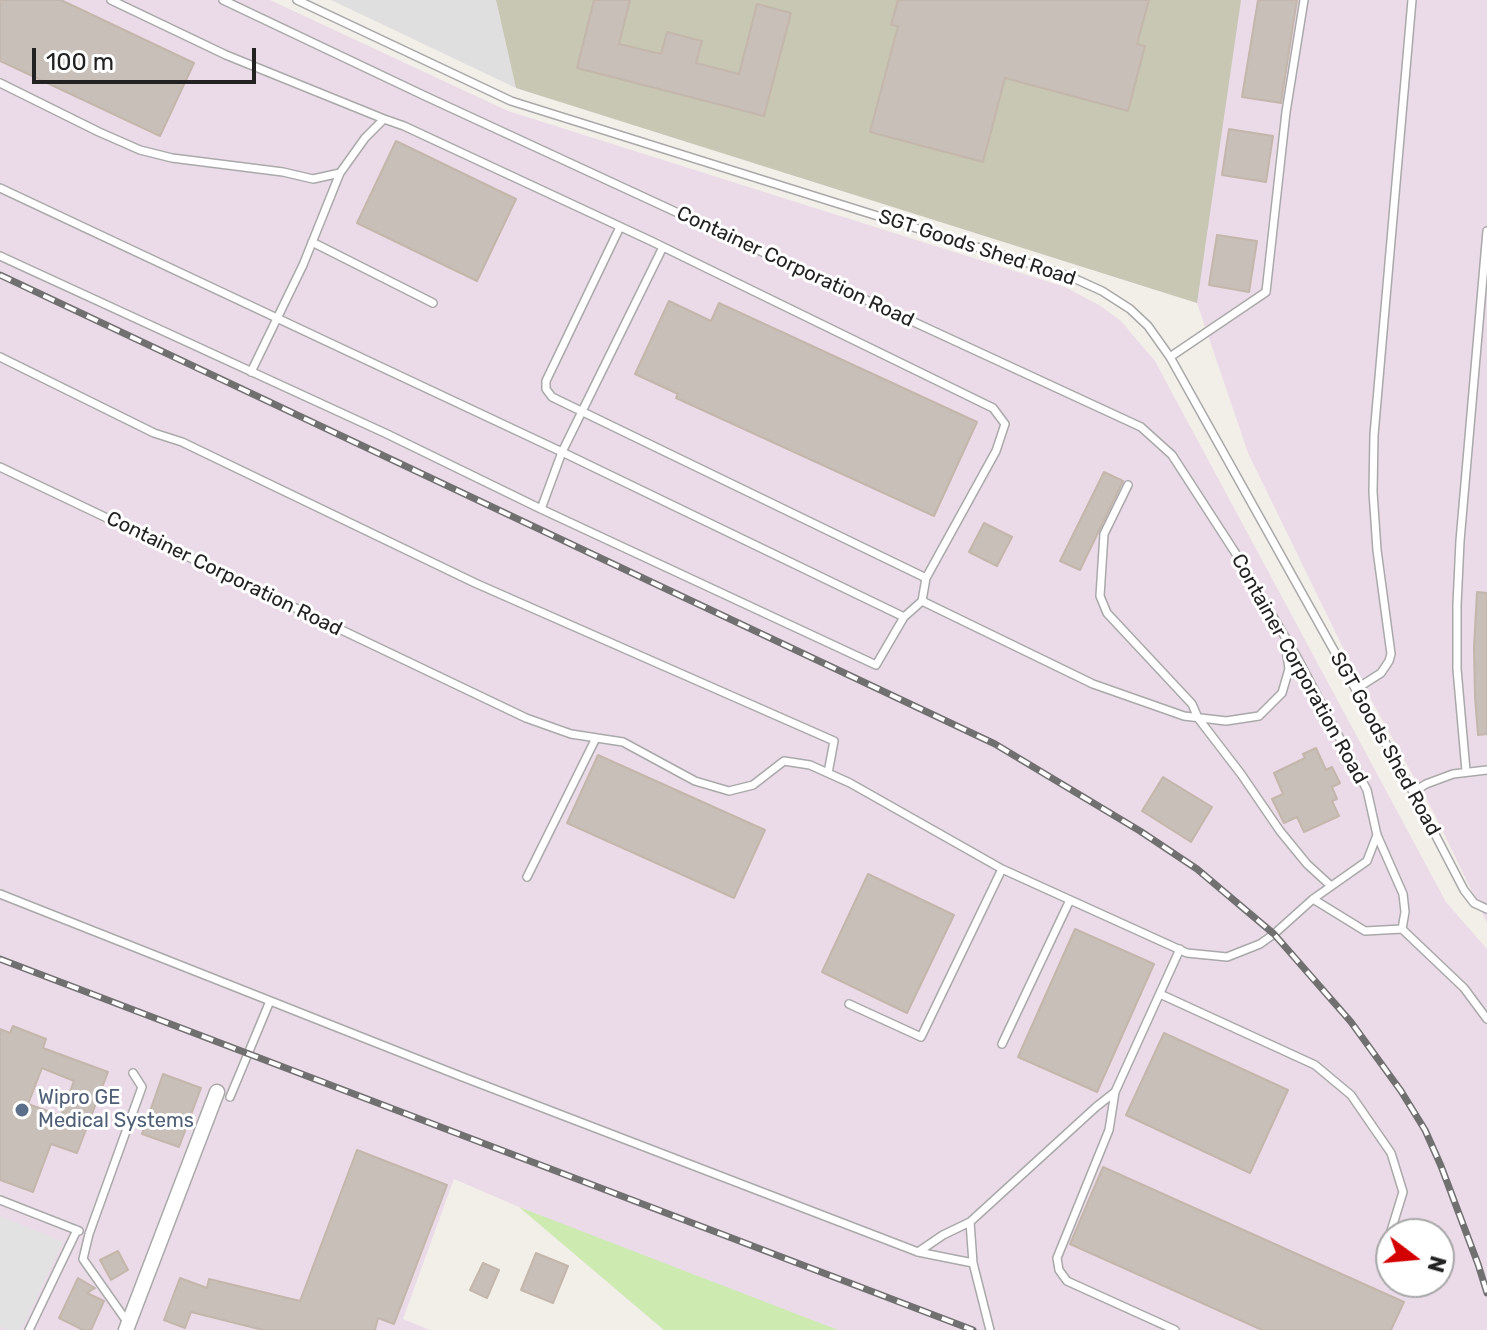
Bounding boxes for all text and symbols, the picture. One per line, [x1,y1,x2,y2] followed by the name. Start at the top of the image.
[36,32,260,82] scale bar
[46,48,114,76] text: 100 m
[673,201,917,333] street label: Container Corporation Road
[875,205,1079,291] street label: SGT Goods Shed Road
[102,506,346,642] street label: Container Corporation Road
[1226,550,1372,788] street label: Container Corporation Road
[1325,648,1445,840] street label: SGT Goods Shed Road
[38,1086,194,1133] place label: Wipro GE Medical Systems
[13,1101,31,1119] marker: Wipro GE Medical Systems
[1375,1218,1455,1298] north arrow
[1421,1253,1452,1276] text: N

